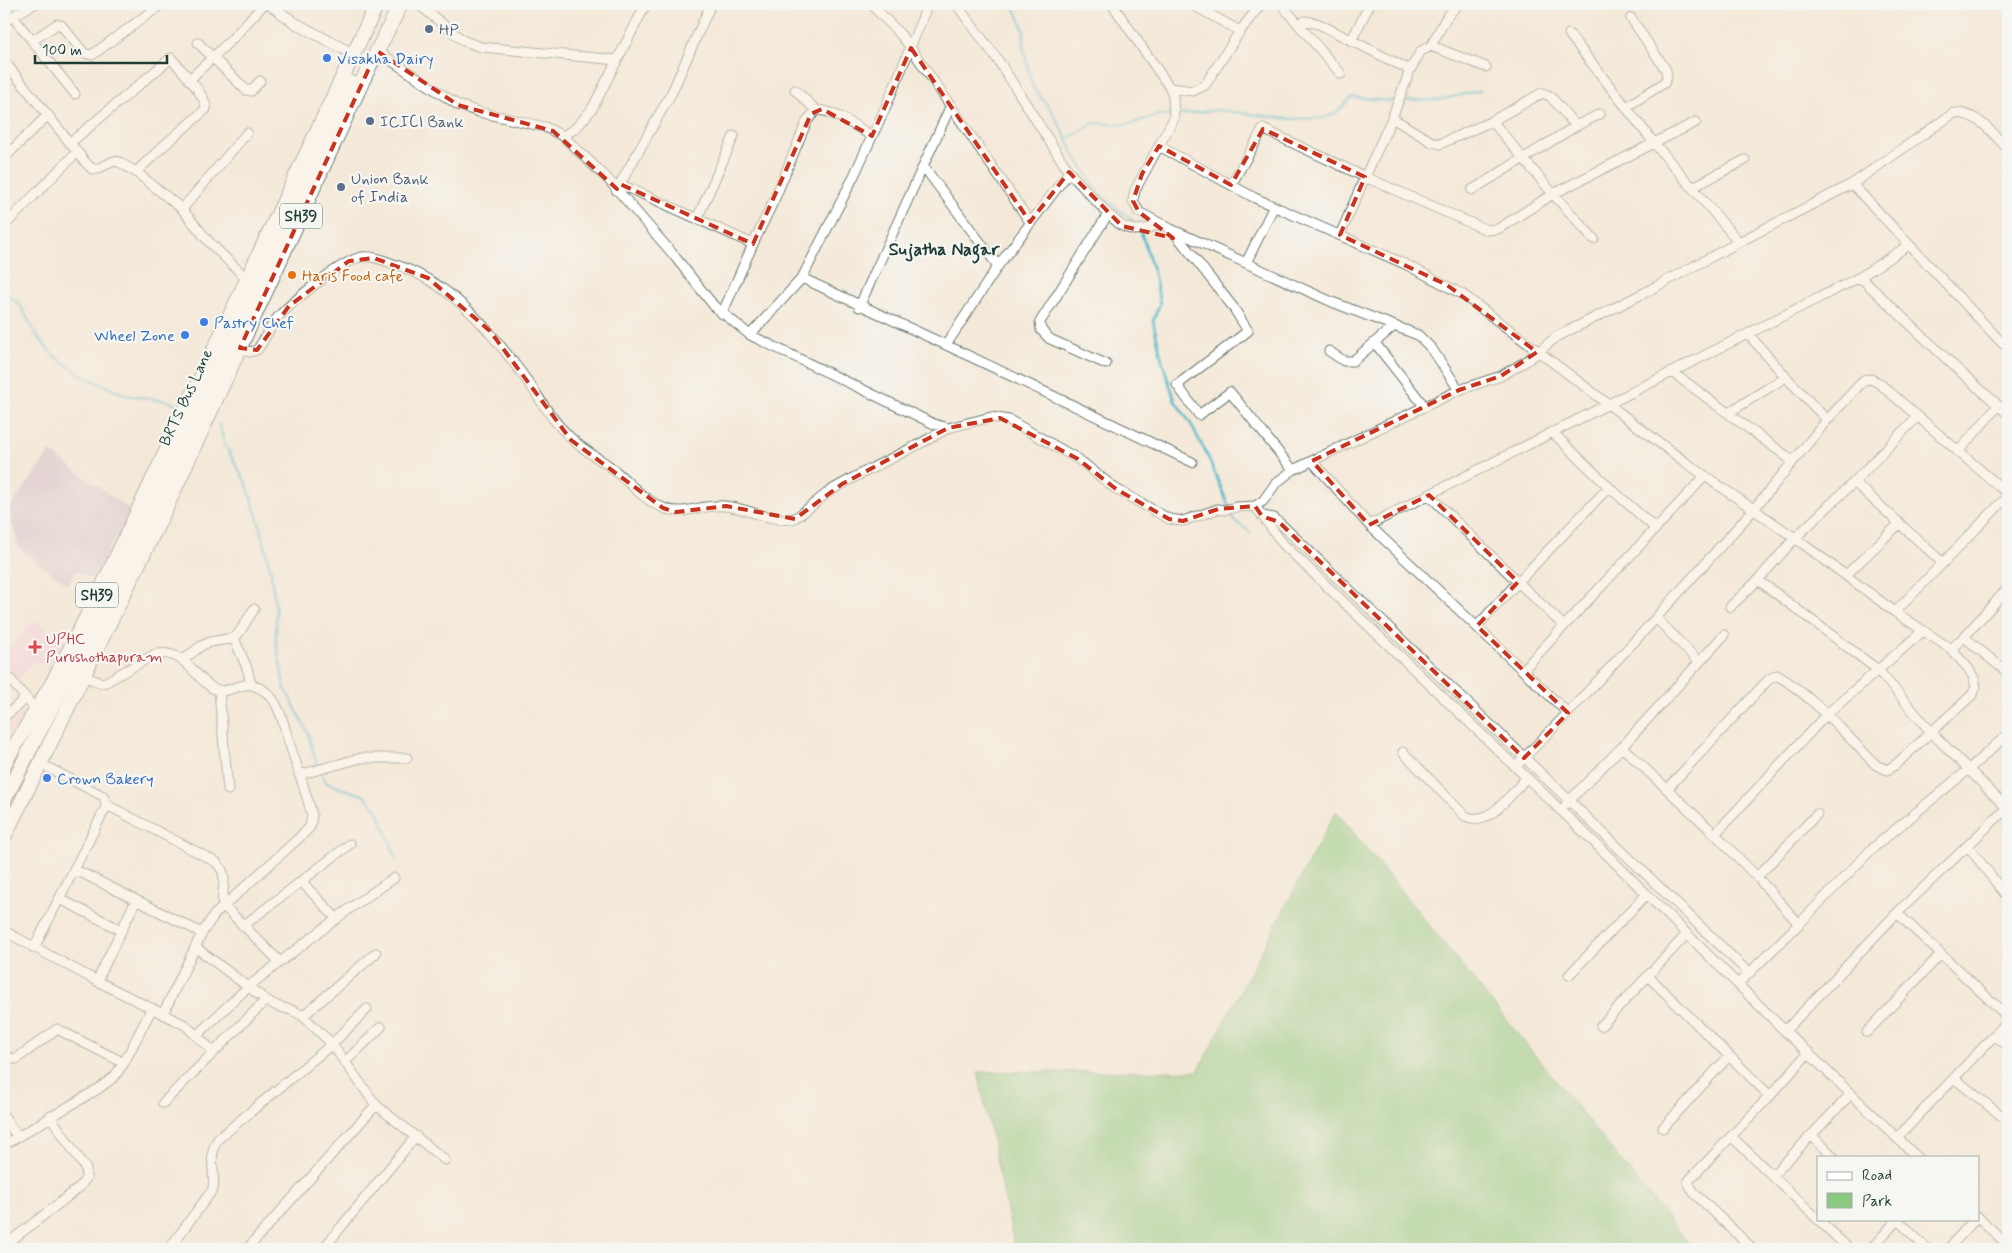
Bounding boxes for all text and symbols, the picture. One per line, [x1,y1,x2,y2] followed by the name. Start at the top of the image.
[439,20,459,41] place label: HP
[423,23,435,35] marker: HP
[35,32,168,64] scale bar
[42,41,82,61] text: 100 m
[337,49,434,70] place label: Visakha Dairy
[321,52,333,64] marker: Visakha Dairy
[380,112,463,133] place label: ICICI Bank
[364,115,376,127] marker: ICICI Bank
[351,169,429,208] place label: Union Bank of India
[335,181,347,193] marker: Union Bank of India
[280,204,322,228] road number: SH39
[889,238,1000,264] district label: Sujatha Nagar
[302,266,404,287] place label: Haris Food cafe
[286,269,298,281] marker: Haris Food cafe
[214,313,294,334] place label: Pastry Chef
[198,316,210,328] marker: Pastry Chef
[94,326,175,347] place label: Wheel Zone
[179,329,191,341] marker: Wheel Zone
[155,345,218,450] street label: BRTS Bus Lane
[76,582,118,608] road number: SH39
[46,629,163,668] place label: UPHC Purushothapuram
[28,640,42,654] marker: UPHC Purushothapuram
[57,769,154,790] place label: Crown Bakery
[41,772,53,784] marker: Crown Bakery
[1817,1156,1980,1220] legend
[1862,1166,1892,1186] text: Road
[1862,1192,1892,1212] text: Park

